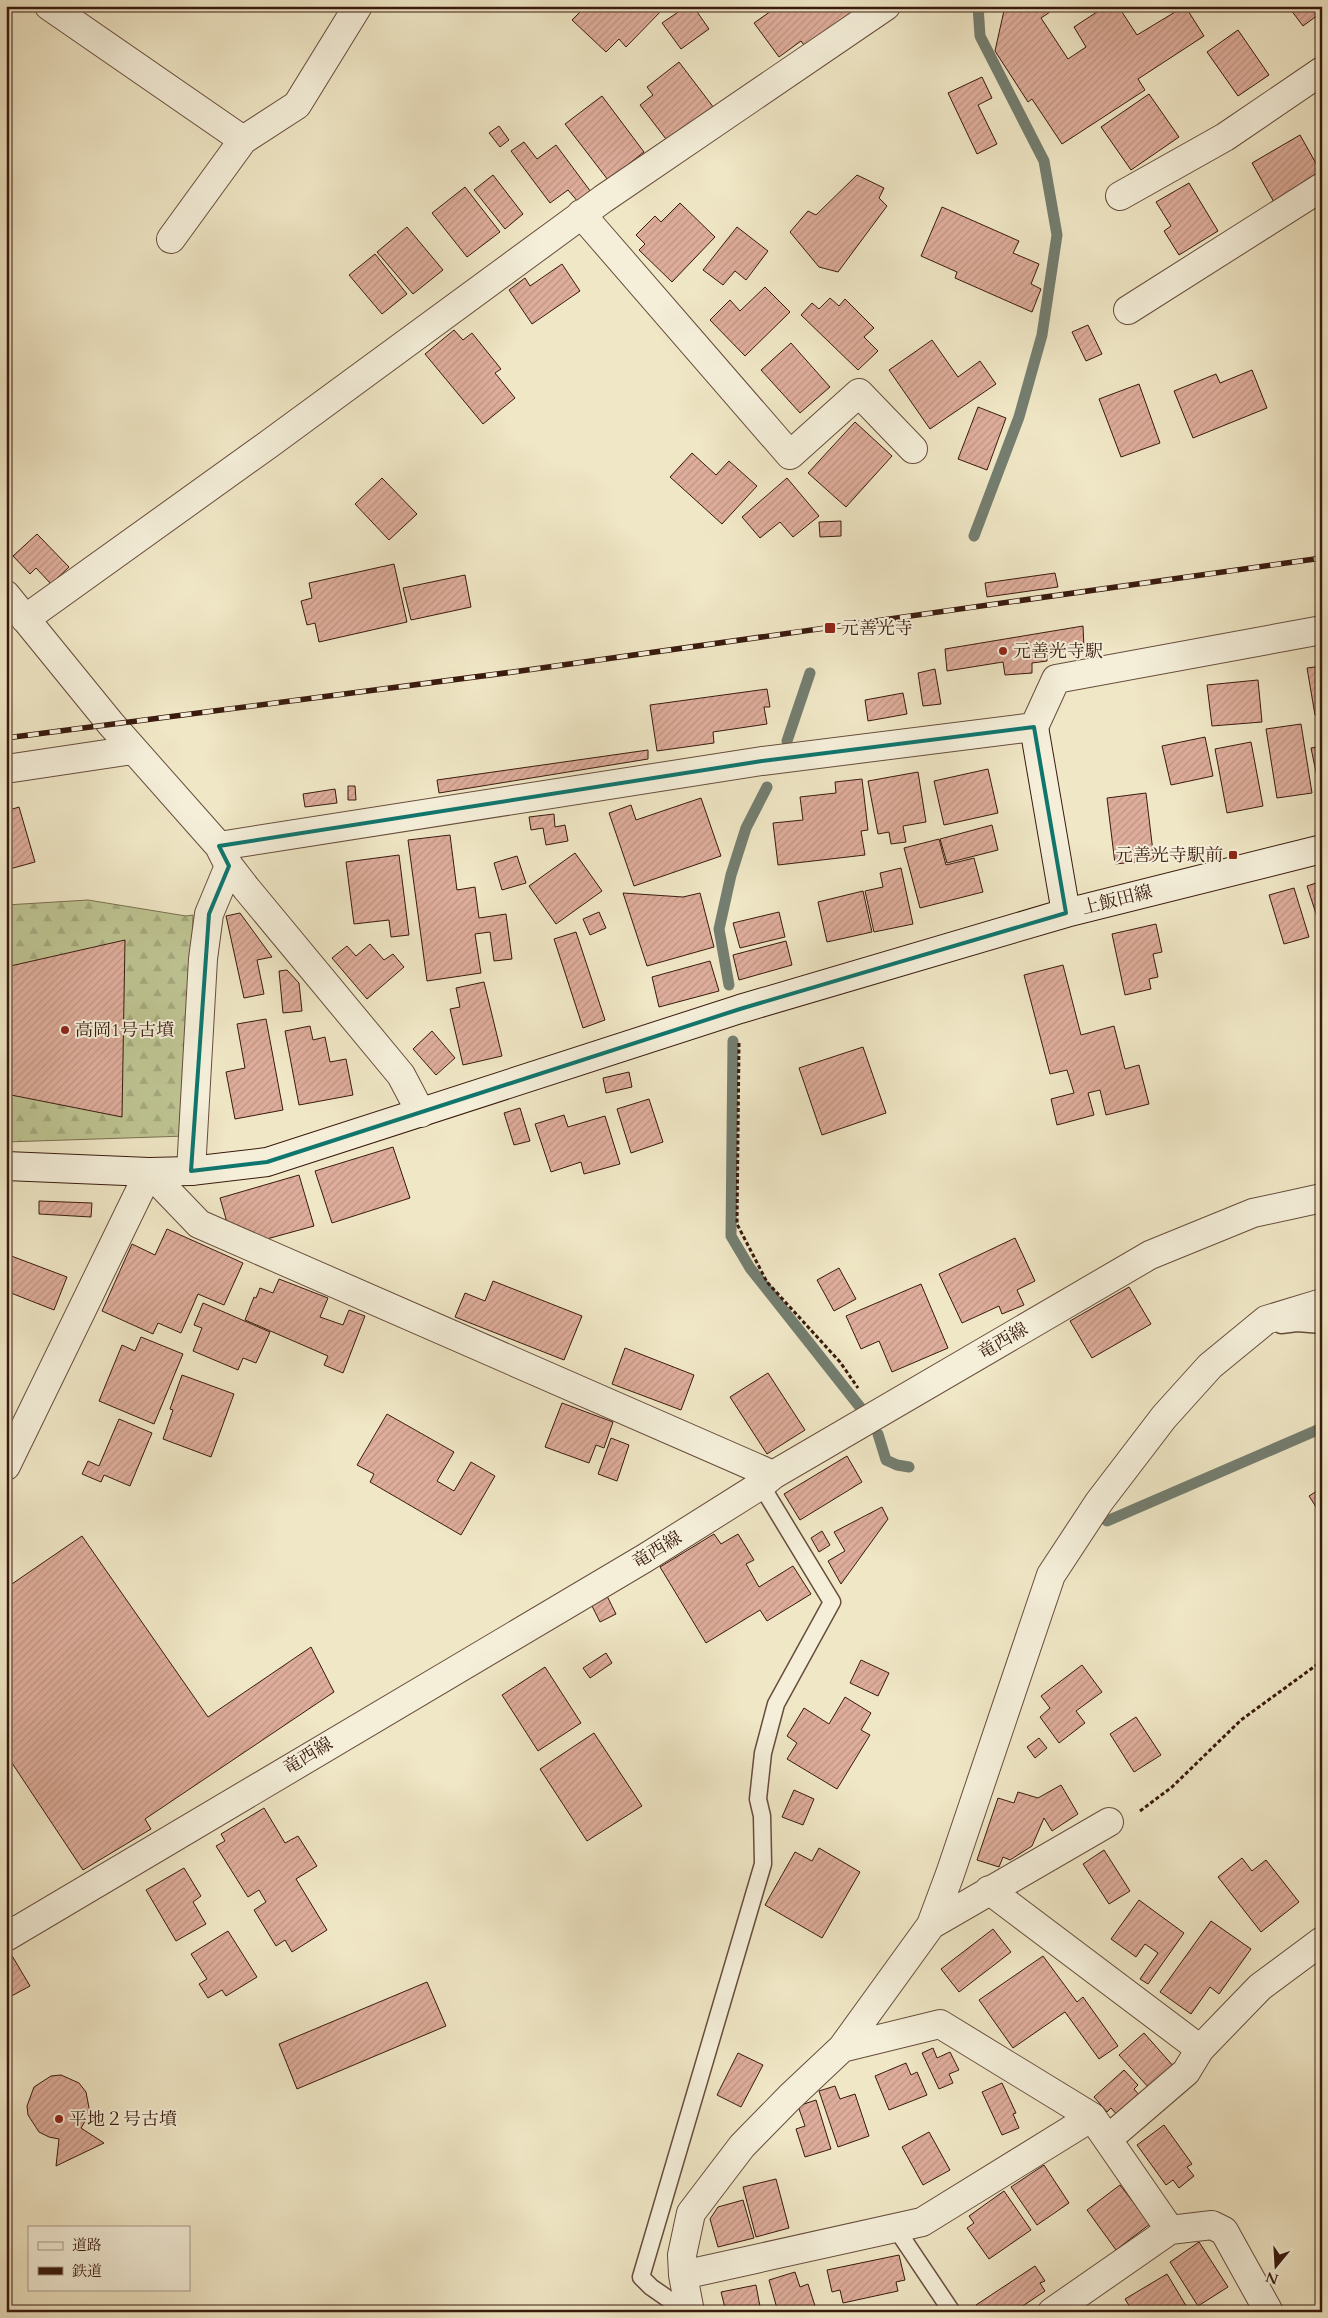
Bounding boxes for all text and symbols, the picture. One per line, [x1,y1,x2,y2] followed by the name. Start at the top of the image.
[841,616,913,641] place label: 元善光寺
[823,621,837,635] marker: 元善光寺
[1013,639,1103,664] place label: 元善光寺駅
[997,645,1009,657] marker: 元善光寺駅
[1115,843,1223,868] place label: 元善光寺駅前
[1227,849,1239,861] marker: 元善光寺駅前
[1079,879,1155,921] street label: 上飯田線
[75,1018,174,1043] place label: 高岡1号古墳
[59,1024,71,1036] marker: 高岡1号古墳
[973,1317,1033,1365] street label: 竜西線
[627,1525,687,1575] street label: 竜西線
[278,1731,338,1781] street label: 竜西線
[69,2107,177,2132] place label: 平地２号古墳
[53,2113,65,2125] marker: 平地２号古墳
[28,2226,190,2290] legend
[72,2235,102,2255] text: 道路
[1250,2240,1300,2290] north arrow
[72,2261,102,2281] text: 鉄道
[1263,2267,1281,2289] text: N

